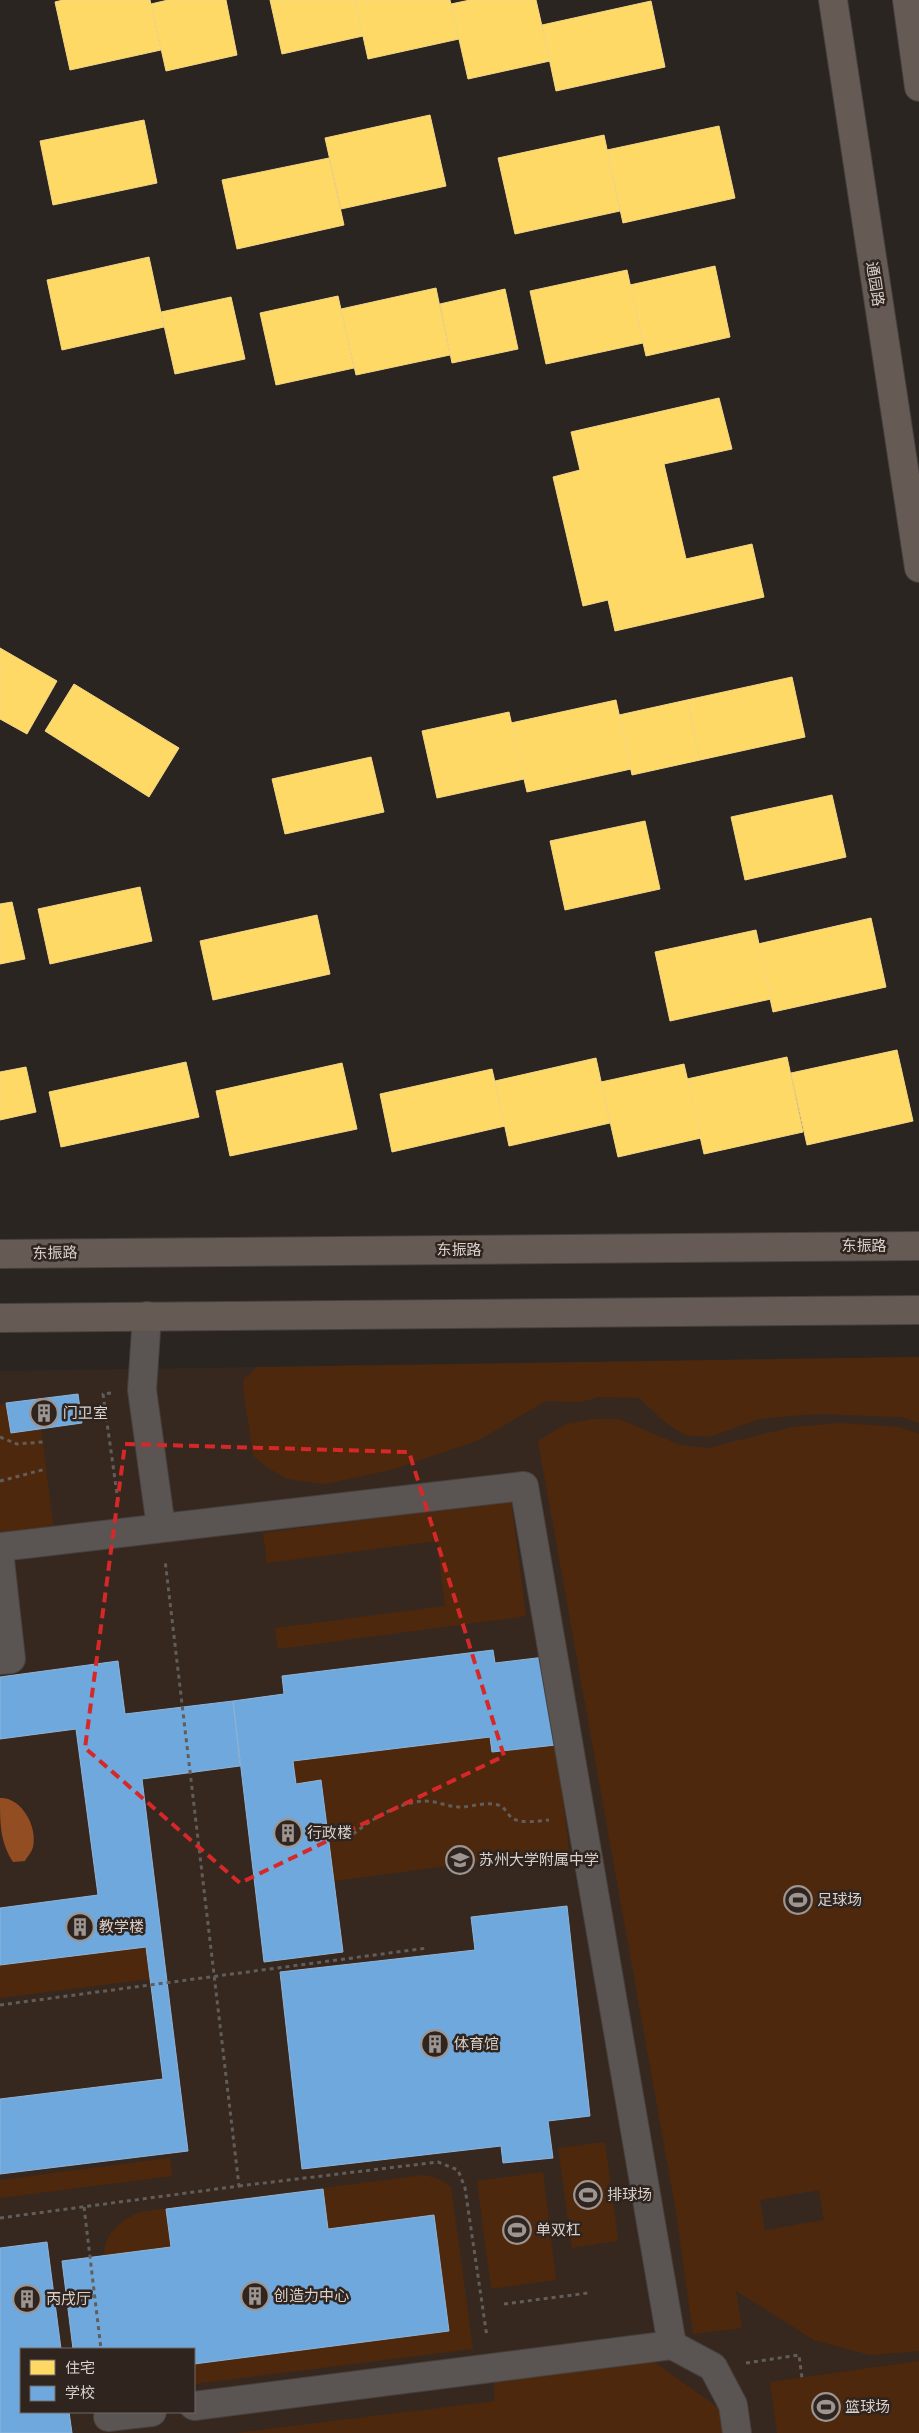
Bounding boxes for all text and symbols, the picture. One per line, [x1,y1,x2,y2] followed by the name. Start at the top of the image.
[863,260,888,308] street label: 通园路
[841,1236,887,1255] street label: 东振路
[436,1240,482,1259] street label: 东振路
[32,1243,78,1262] street label: 东振路
[29,1398,59,1428] building icon: 门卫室
[63,1403,108,1422] place label: 门卫室
[273,1818,303,1848] building icon: 行政楼
[307,1823,352,1842] place label: 行政楼
[445,1845,475,1875] school or university icon: 苏州大学附属中学
[479,1850,599,1869] place label: 苏州大学附属中学
[783,1885,813,1915] sports icon: 足球场
[817,1890,862,1909] place label: 足球场
[65,1912,95,1942] building icon: 教学楼
[99,1917,144,1936] place label: 教学楼
[420,2029,450,2059] building icon: 体育馆
[454,2034,499,2053] place label: 体育馆
[573,2180,603,2210] sports icon: 排球场
[607,2185,652,2204] place label: 排球场
[502,2215,532,2245] sports icon: 单双杠
[536,2220,581,2239] place label: 单双杠
[240,2281,270,2311] building icon: 创造力中心
[12,2284,42,2314] building icon: 丙戌厅
[274,2286,349,2305] place label: 创造力中心
[46,2289,91,2308] place label: 丙戌厅
[20,2348,195,2413] legend
[65,2358,95,2377] text: 住宅
[65,2383,95,2402] text: 学校
[811,2392,841,2422] sports icon: 篮球场
[845,2397,890,2416] place label: 篮球场

